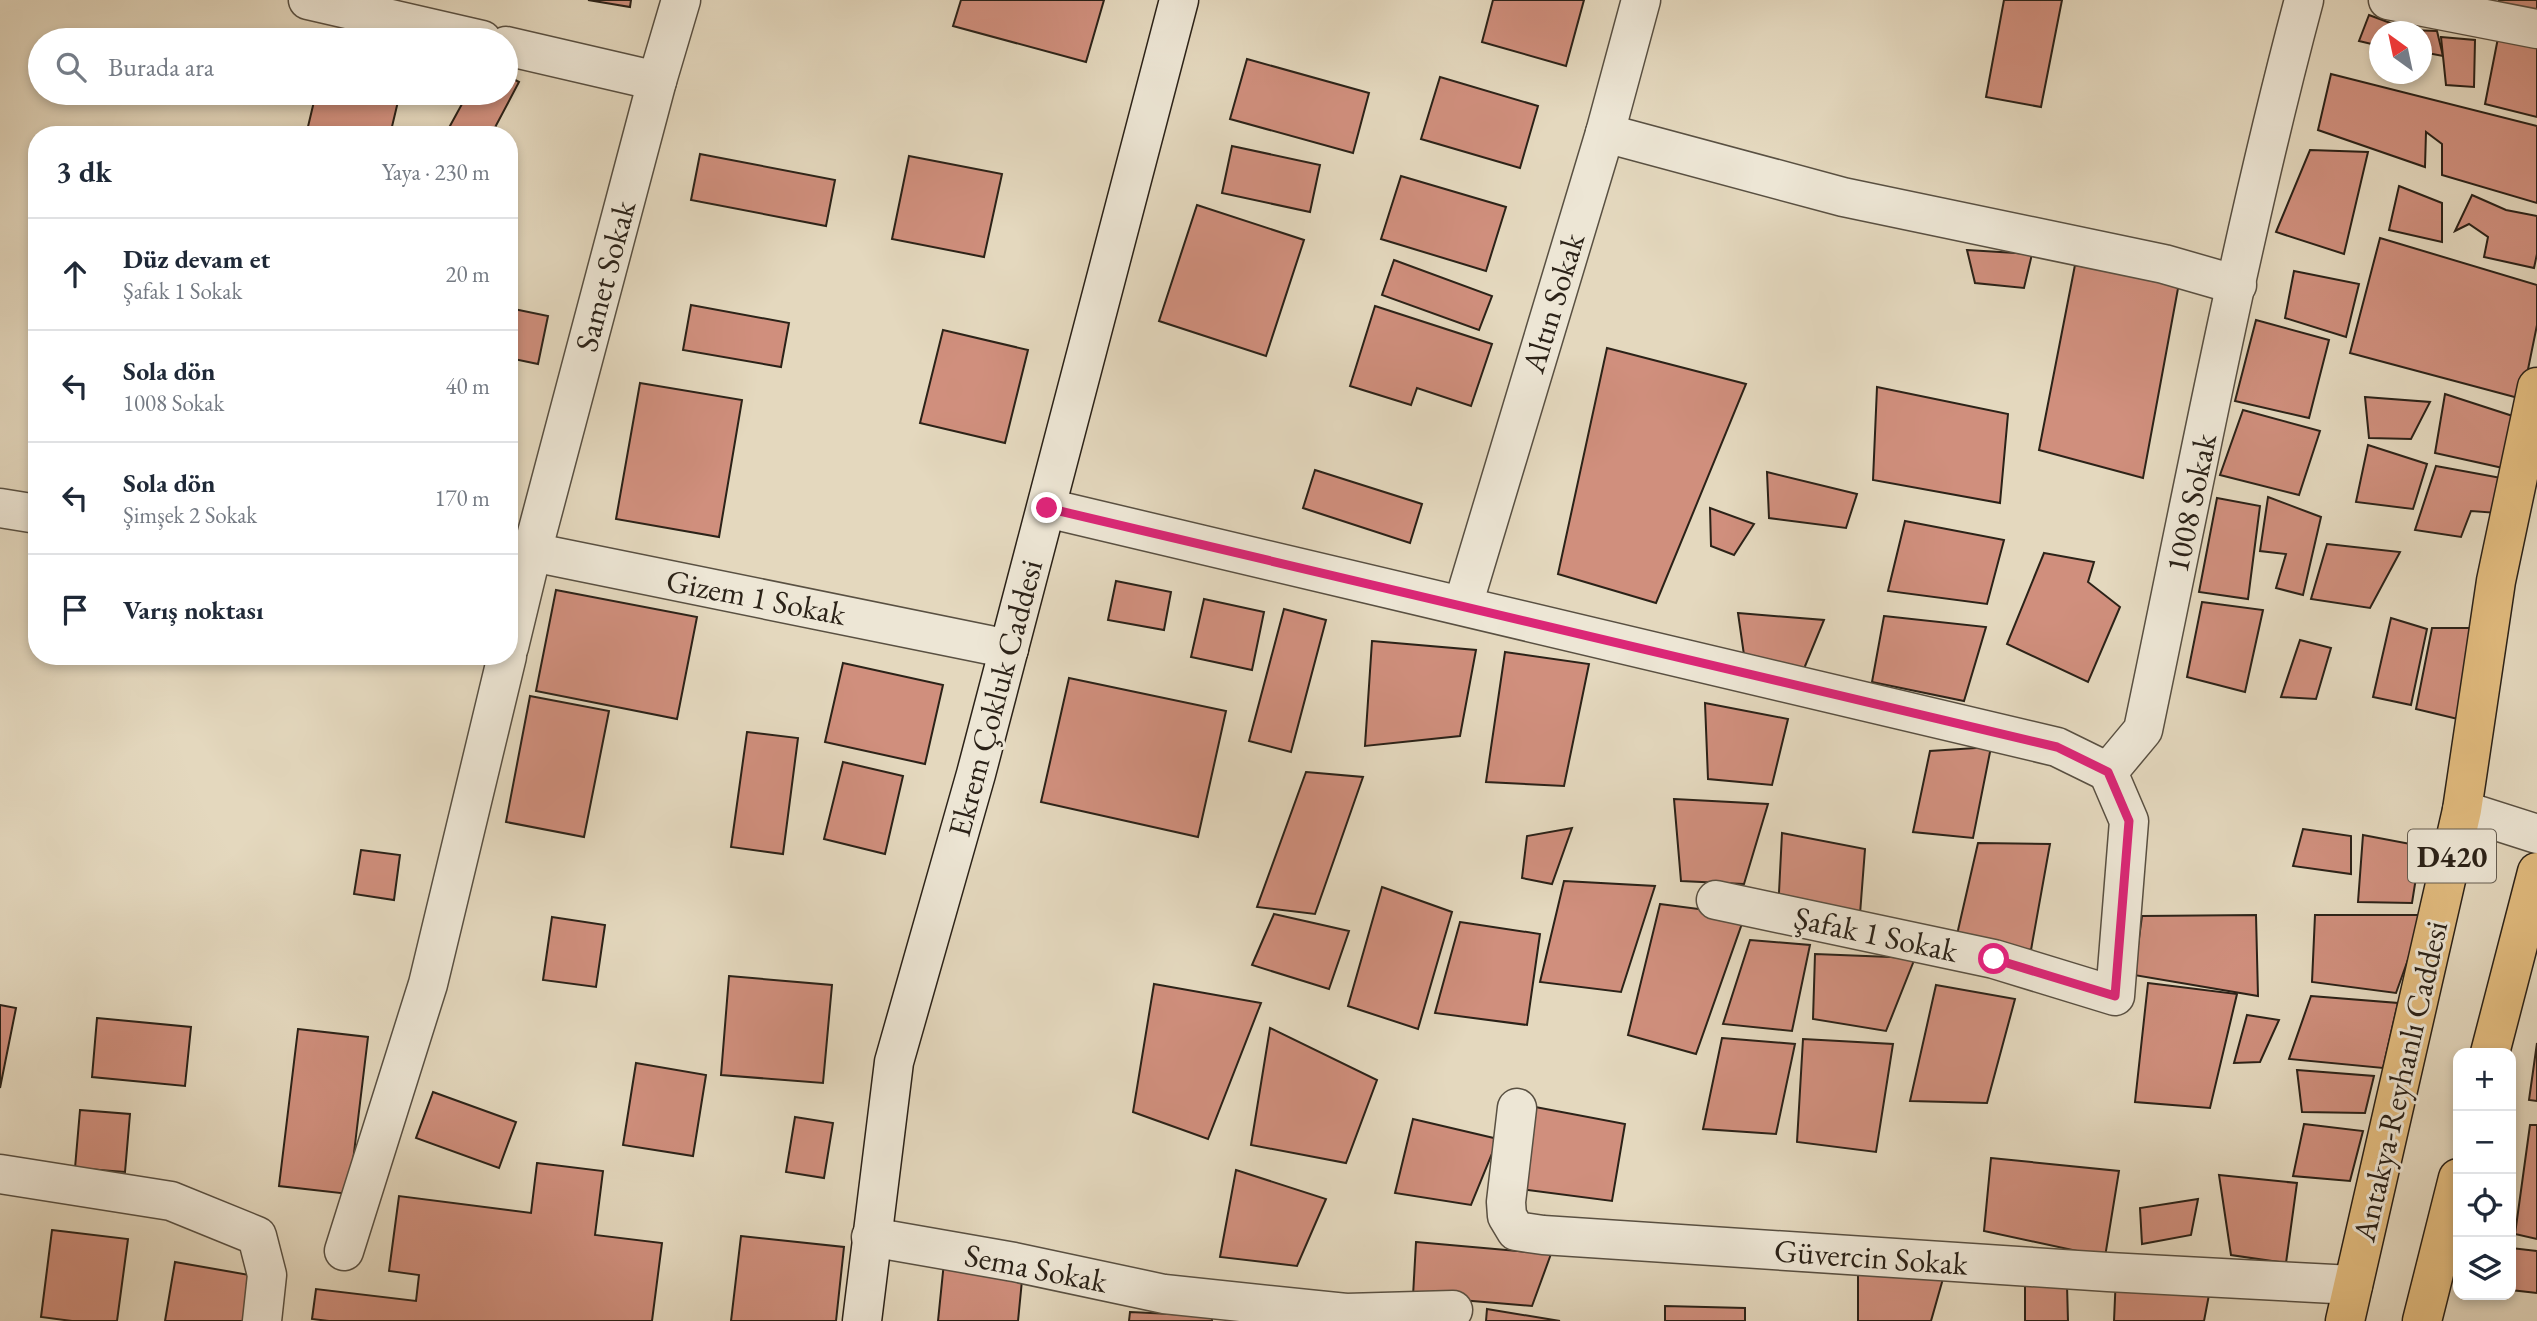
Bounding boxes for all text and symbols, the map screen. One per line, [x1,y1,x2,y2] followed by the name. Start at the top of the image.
[2369,21,2432,84] north arrow
[28,28,518,105] search box
[52,48,90,86] icon: search
[108,50,214,84] text: Burada ara
[56,152,112,191] text: 3 dk
[382,157,490,187] text: Yaya · 230 m
[565,195,646,356] street label: Samet Sokak
[1512,227,1594,379] street label: Altın Sokak
[123,242,270,276] text: Düz devam et
[56,255,94,293] icon: ahead
[445,259,490,289] text: 20 m
[123,276,242,306] text: Şafak 1 Sokak
[123,354,216,388] text: Sola dön
[56,367,94,405] icon: left
[445,371,490,401] text: 40 m
[123,388,224,418] text: 1008 Sokak
[2156,429,2226,576] street label: 1008 Sokak
[123,466,216,500] text: Sola dön
[56,479,94,517] icon: left
[434,483,490,513] text: 170 m
[1031,492,1062,523] route end
[123,500,257,530] text: Şimşek 2 Sokak
[938,555,1052,841] street label: Ekrem Çokluk Caddesi
[663,559,850,635] street label: Gizem 1 Sokak
[56,591,94,629] icon: arrive
[123,593,264,627] text: Varış noktası
[2408,830,2496,883] road number: D420
[1790,896,1963,972] street label: Şafak 1 Sokak
[2342,916,2457,1246] street label: Antakya-Reyhanlı Caddesi
[1978,943,2009,974] route start
[2453,1048,2516,1300] map controls
[2453,1048,2516,1111] button: +
[2453,1111,2516,1174] button: −
[2453,1174,2516,1237] button: locate
[1773,1229,1970,1285] street label: Güvercin Sokak
[961,1234,1112,1303] street label: Sema Sokak
[2453,1237,2516,1300] button: layers

